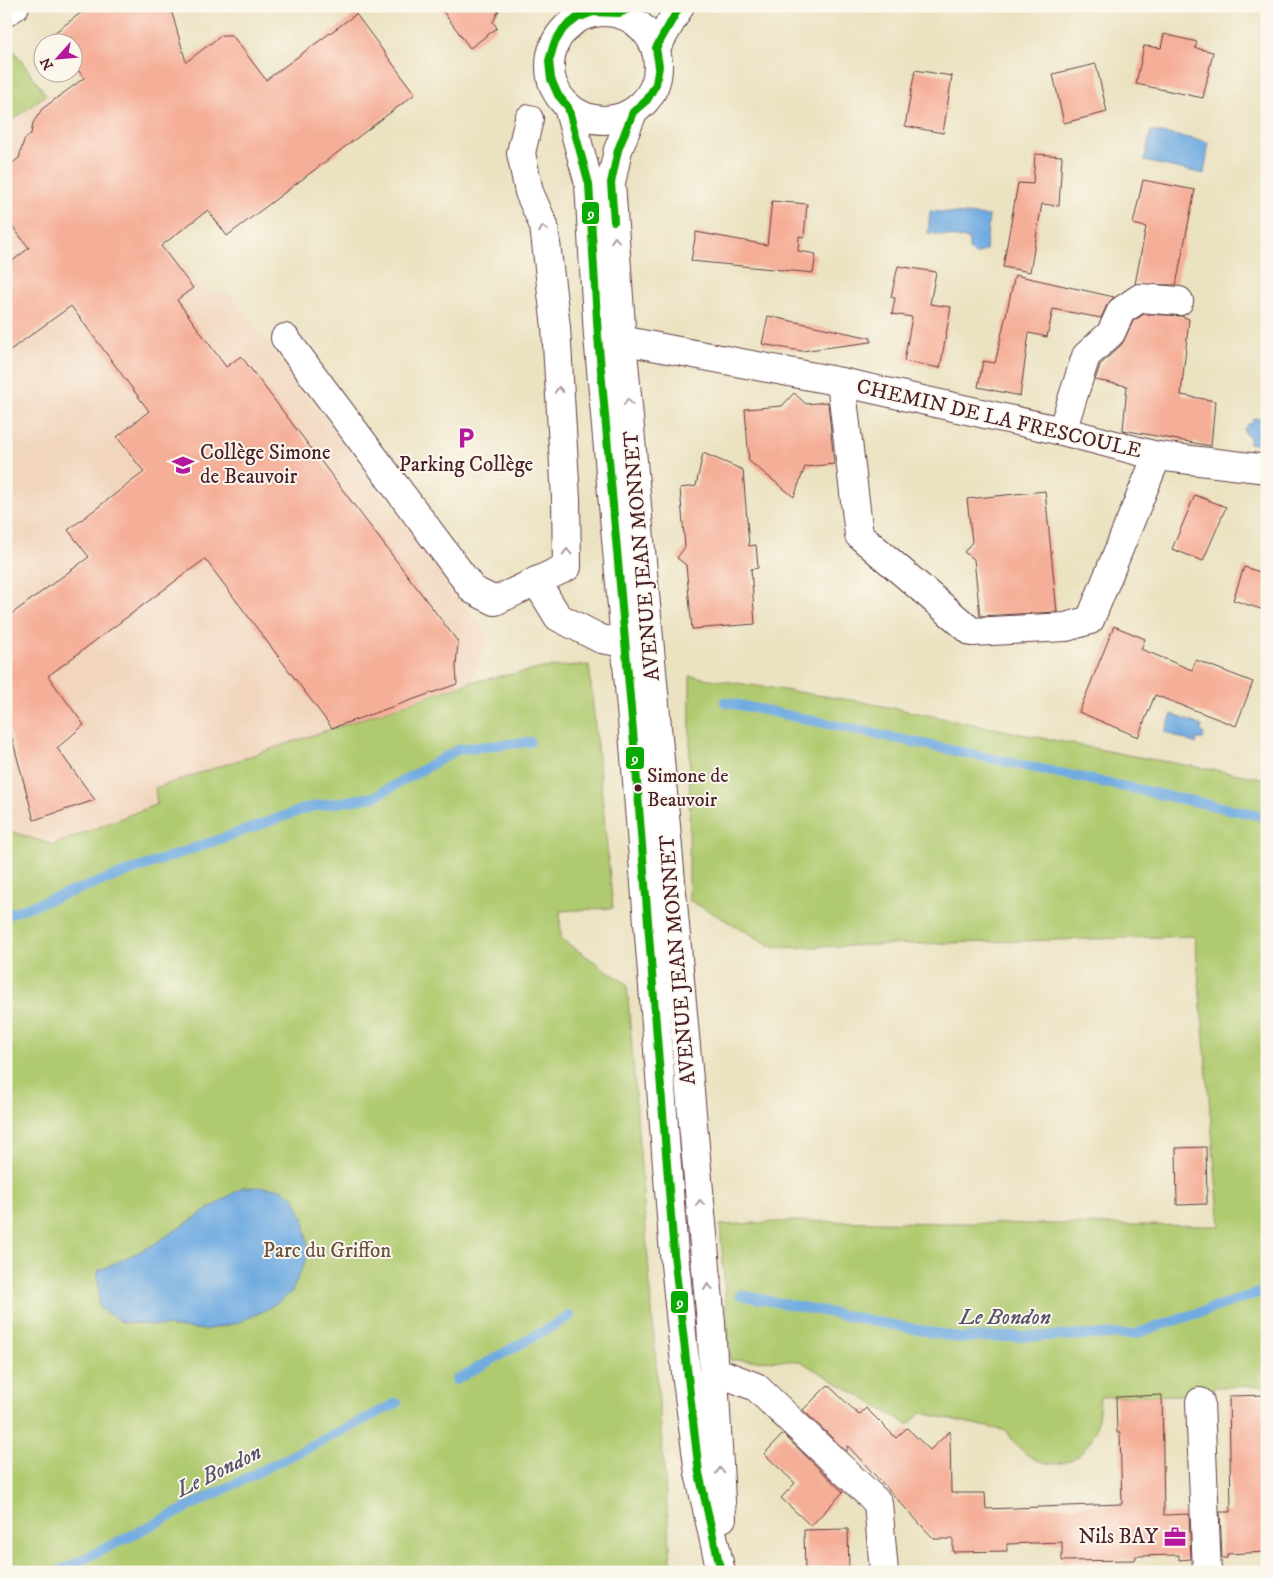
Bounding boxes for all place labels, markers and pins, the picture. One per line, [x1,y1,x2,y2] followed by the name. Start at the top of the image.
[453,425,479,451] parking icon: Parking Collège
[200,440,331,490] place label: Collège Simone de Beauvoir
[170,452,196,478] school or university icon: Collège Simone de Beauvoir
[399,452,534,478] place label: Parking Collège
[647,764,729,813] place label: Simone de Beauvoir
[633,783,643,793] marker: Simone de Beauvoir
[1079,1524,1159,1550] place label: Nils BAY
[1162,1524,1188,1550] office icon: Nils BAY

